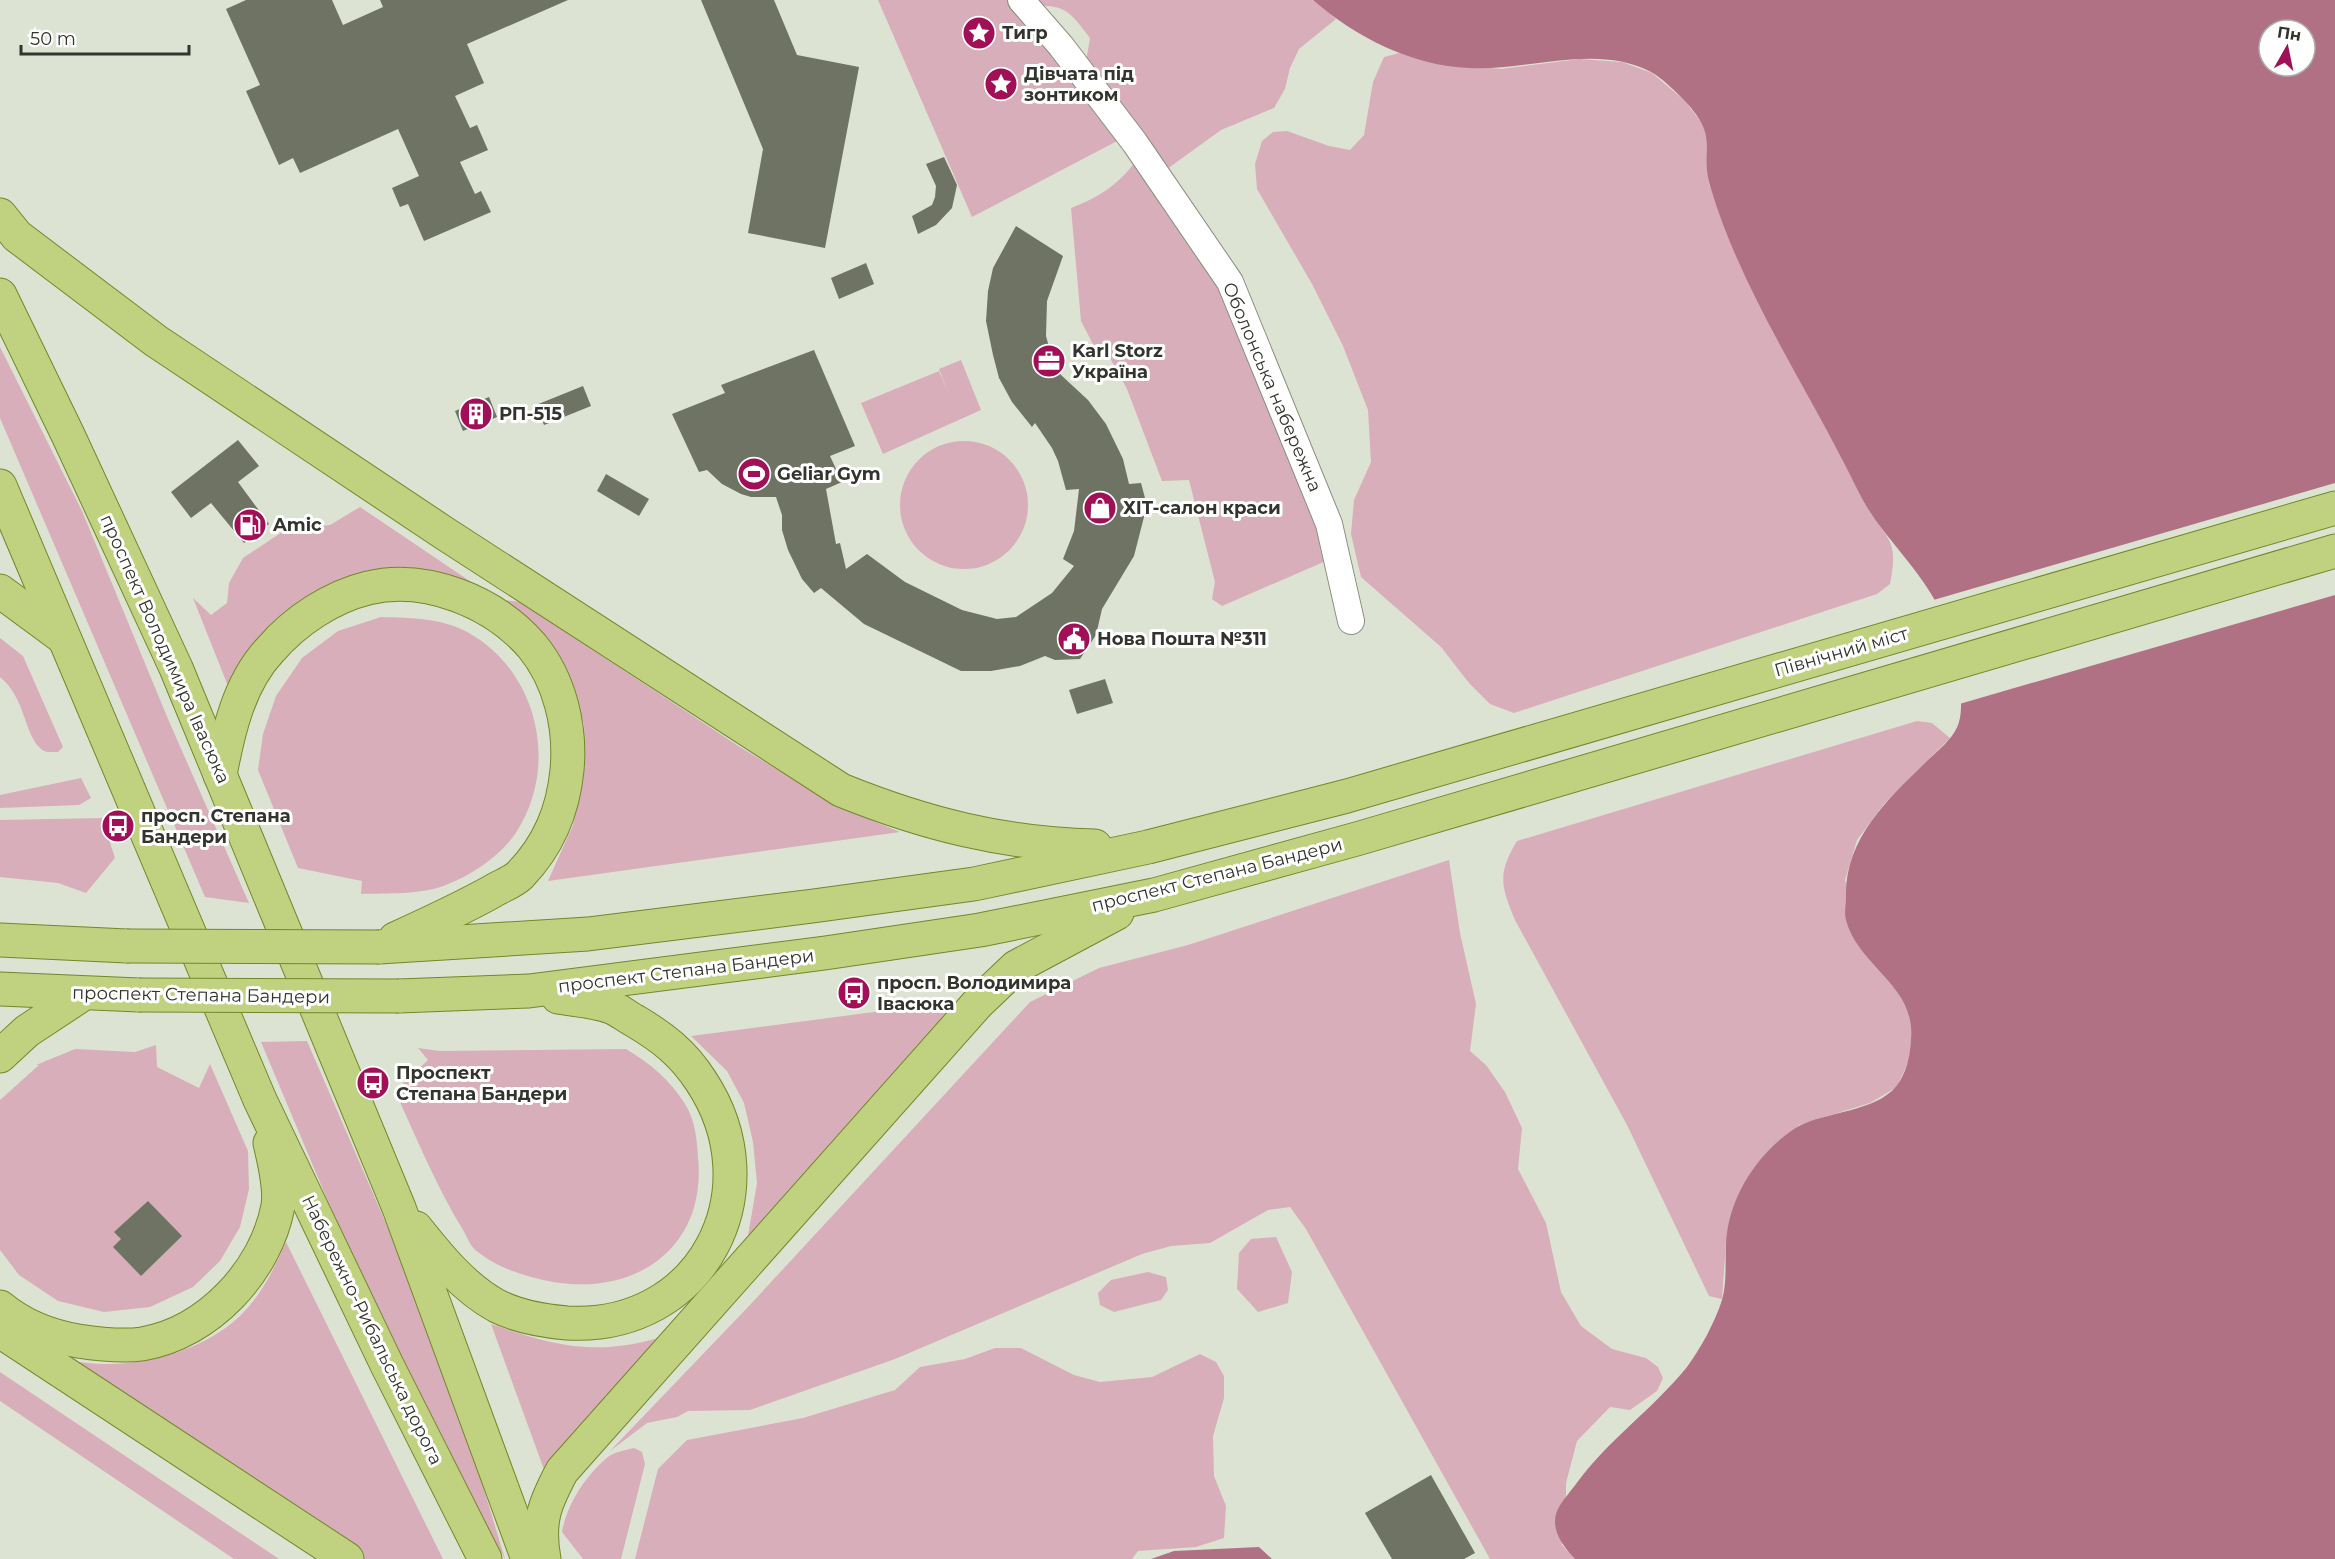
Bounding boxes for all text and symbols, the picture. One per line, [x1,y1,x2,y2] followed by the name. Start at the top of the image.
[961,15,997,51] place icon: Тигр
[21,18,189,56] scale bar
[2257,18,2317,78] north arrow
[1002,22,1048,44] place label: Тигр
[2276,22,2303,45] text: Пн
[30,28,76,50] text: 50 m
[1024,63,1134,106] place label: Дівчата під зонтиком
[983,66,1019,102] place icon: Дівчата під зонтиком
[1218,279,1326,495] street label: Оболонська набережна
[1072,340,1163,383] place label: Karl Storz Україна
[1031,343,1067,379] office icon: Karl Storz Україна
[458,396,494,432] building icon: РП-515
[499,403,562,425] place label: РП-515
[736,456,772,492] sports icon: Geliar Gym
[777,463,881,485] place label: Geliar Gym
[1082,490,1118,526] shop icon: ХІТ-салон краси
[1123,497,1281,519] place label: ХІТ-салон краси
[232,507,268,543] fuel station icon: Amic
[96,511,234,787] street label: проспект Володимира Івасюка
[272,514,322,536] place label: Amic
[1056,621,1092,657] public building icon: Нова Пошта №311
[1772,622,1911,682] street label: Північний міст
[1097,628,1267,650] place label: Нова Пошта №311
[141,805,291,848] place label: просп. Степана Бандери
[100,808,136,844] bus stop icon: просп. Степана Бандери
[1089,833,1345,917] street label: проспект Степана Бандери
[557,944,815,998] street label: проспект Степана Бандери
[877,972,1071,1015] place label: просп. Володимира Івасюка
[836,975,872,1011] bus stop icon: просп. Володимира Івасюка
[72,982,330,1008] street label: проспект Степана Бандери
[396,1062,567,1105] place label: Проспект Степана Бандери
[355,1065,391,1101] bus stop icon: Проспект Степана Бандери
[297,1192,447,1468] street label: Набережно-Рибальська дорога

